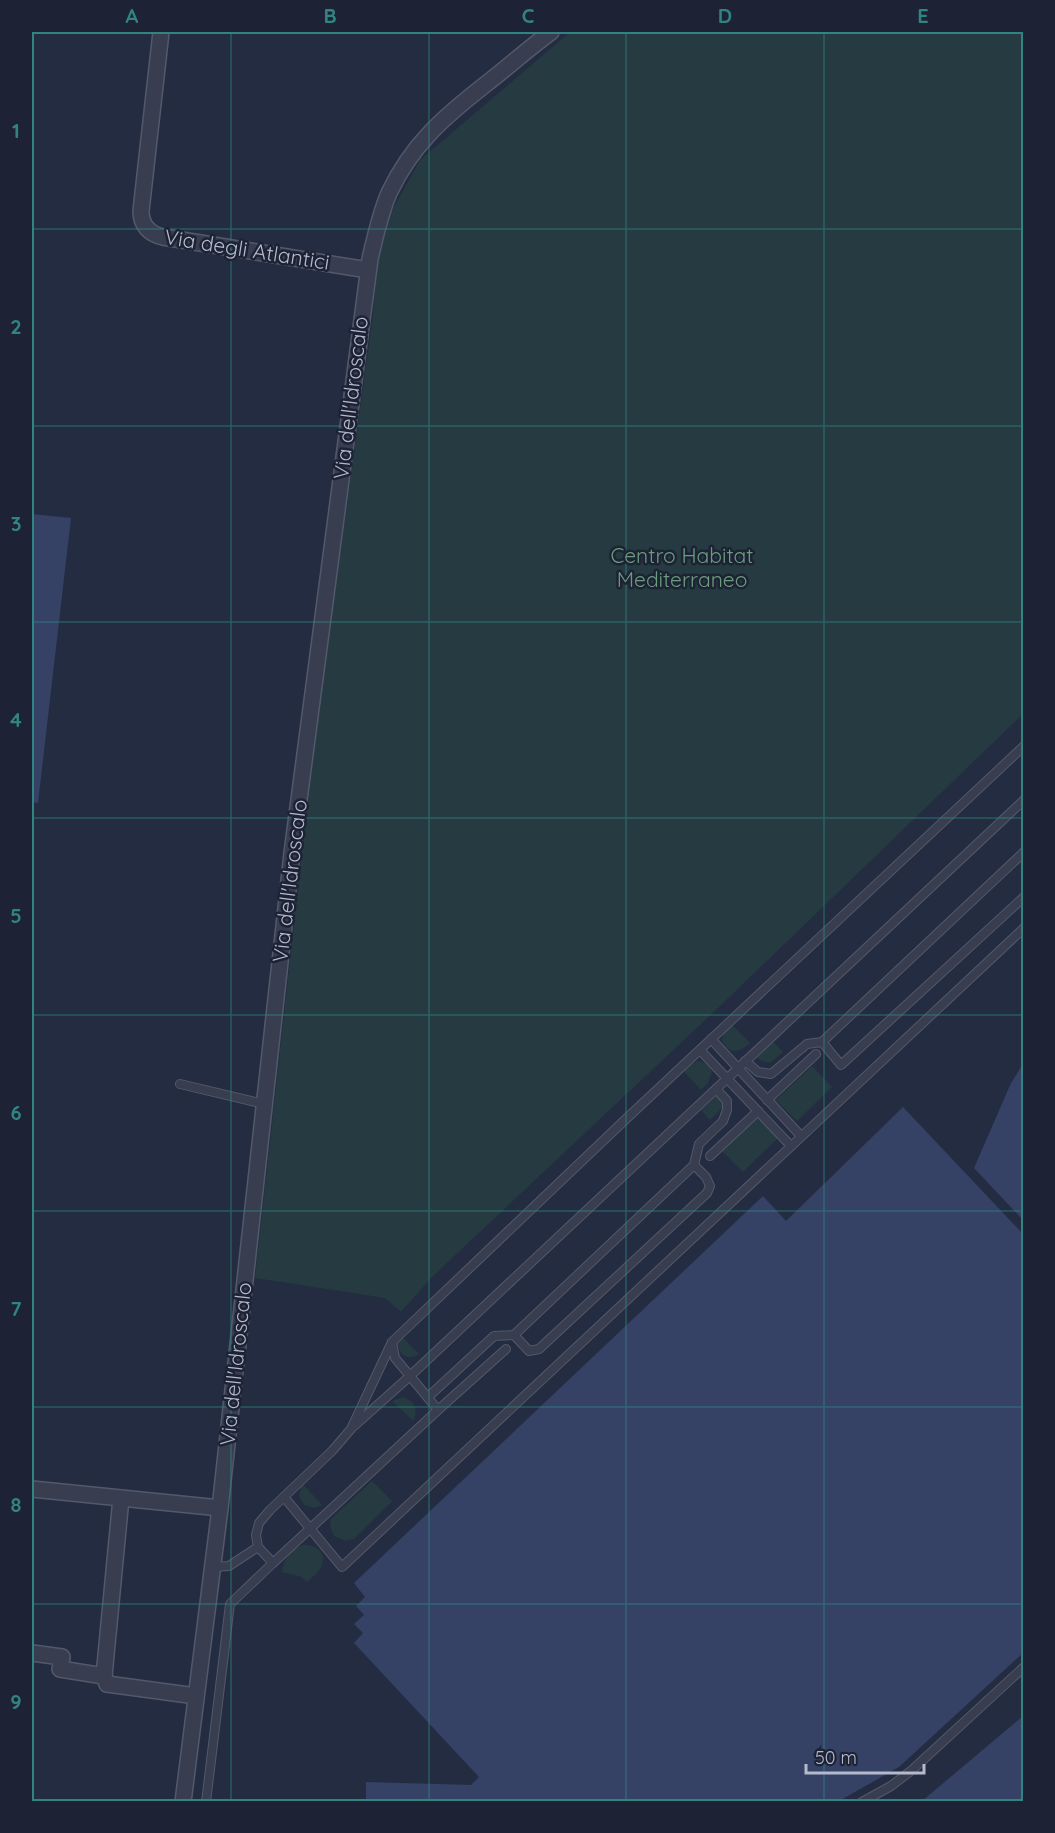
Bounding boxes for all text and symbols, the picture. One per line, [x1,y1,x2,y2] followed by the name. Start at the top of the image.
[126,3,139,28] text: A
[323,3,337,28] text: B
[522,3,535,28] text: C
[718,3,732,28] text: D
[917,3,929,28] text: E
[12,118,20,143] text: 1
[163,223,332,275] street label: Via degli Atlantici
[10,314,22,339] text: 2
[327,315,373,481] street label: Via dell'Idroscalo
[11,511,21,536] text: 3
[611,542,753,592] park label: Centro Habitat Mediterraneo
[10,707,22,732] text: 4
[266,798,312,964] street label: Via dell'Idroscalo
[10,903,22,928] text: 5
[10,1100,22,1125] text: 6
[213,1281,257,1447] street label: Via dell'Idroscalo
[11,1296,22,1321] text: 7
[11,1492,22,1517] text: 8
[10,1689,22,1714] text: 9
[806,1737,924,1775] scale bar
[815,1746,857,1769] text: 50 m

